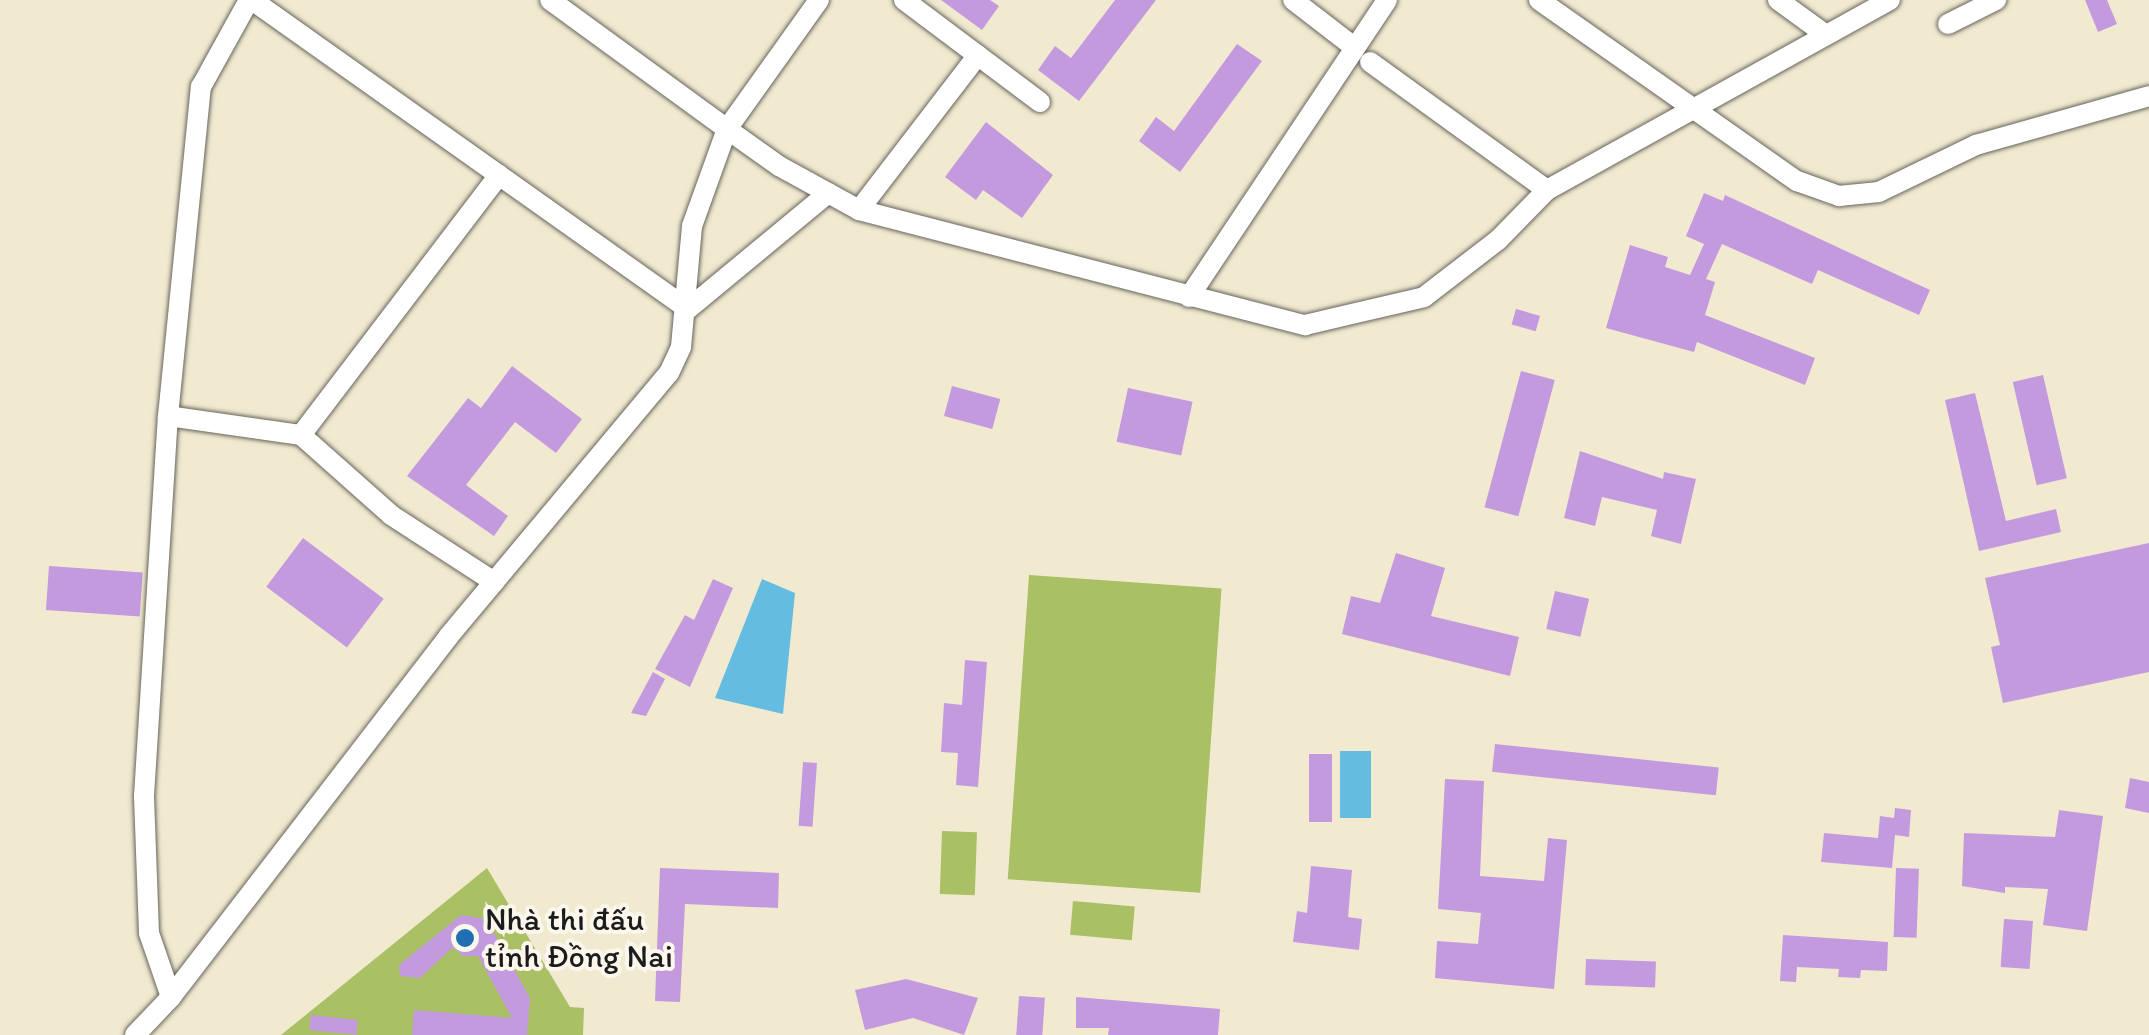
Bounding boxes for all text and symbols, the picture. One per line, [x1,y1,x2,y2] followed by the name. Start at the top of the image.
[485,901,673,976] place label: Nhà thi đấu tỉnh Đồng Nai
[454,927,476,949] marker: Nhà thi đấu tỉnh Đồng Nai

